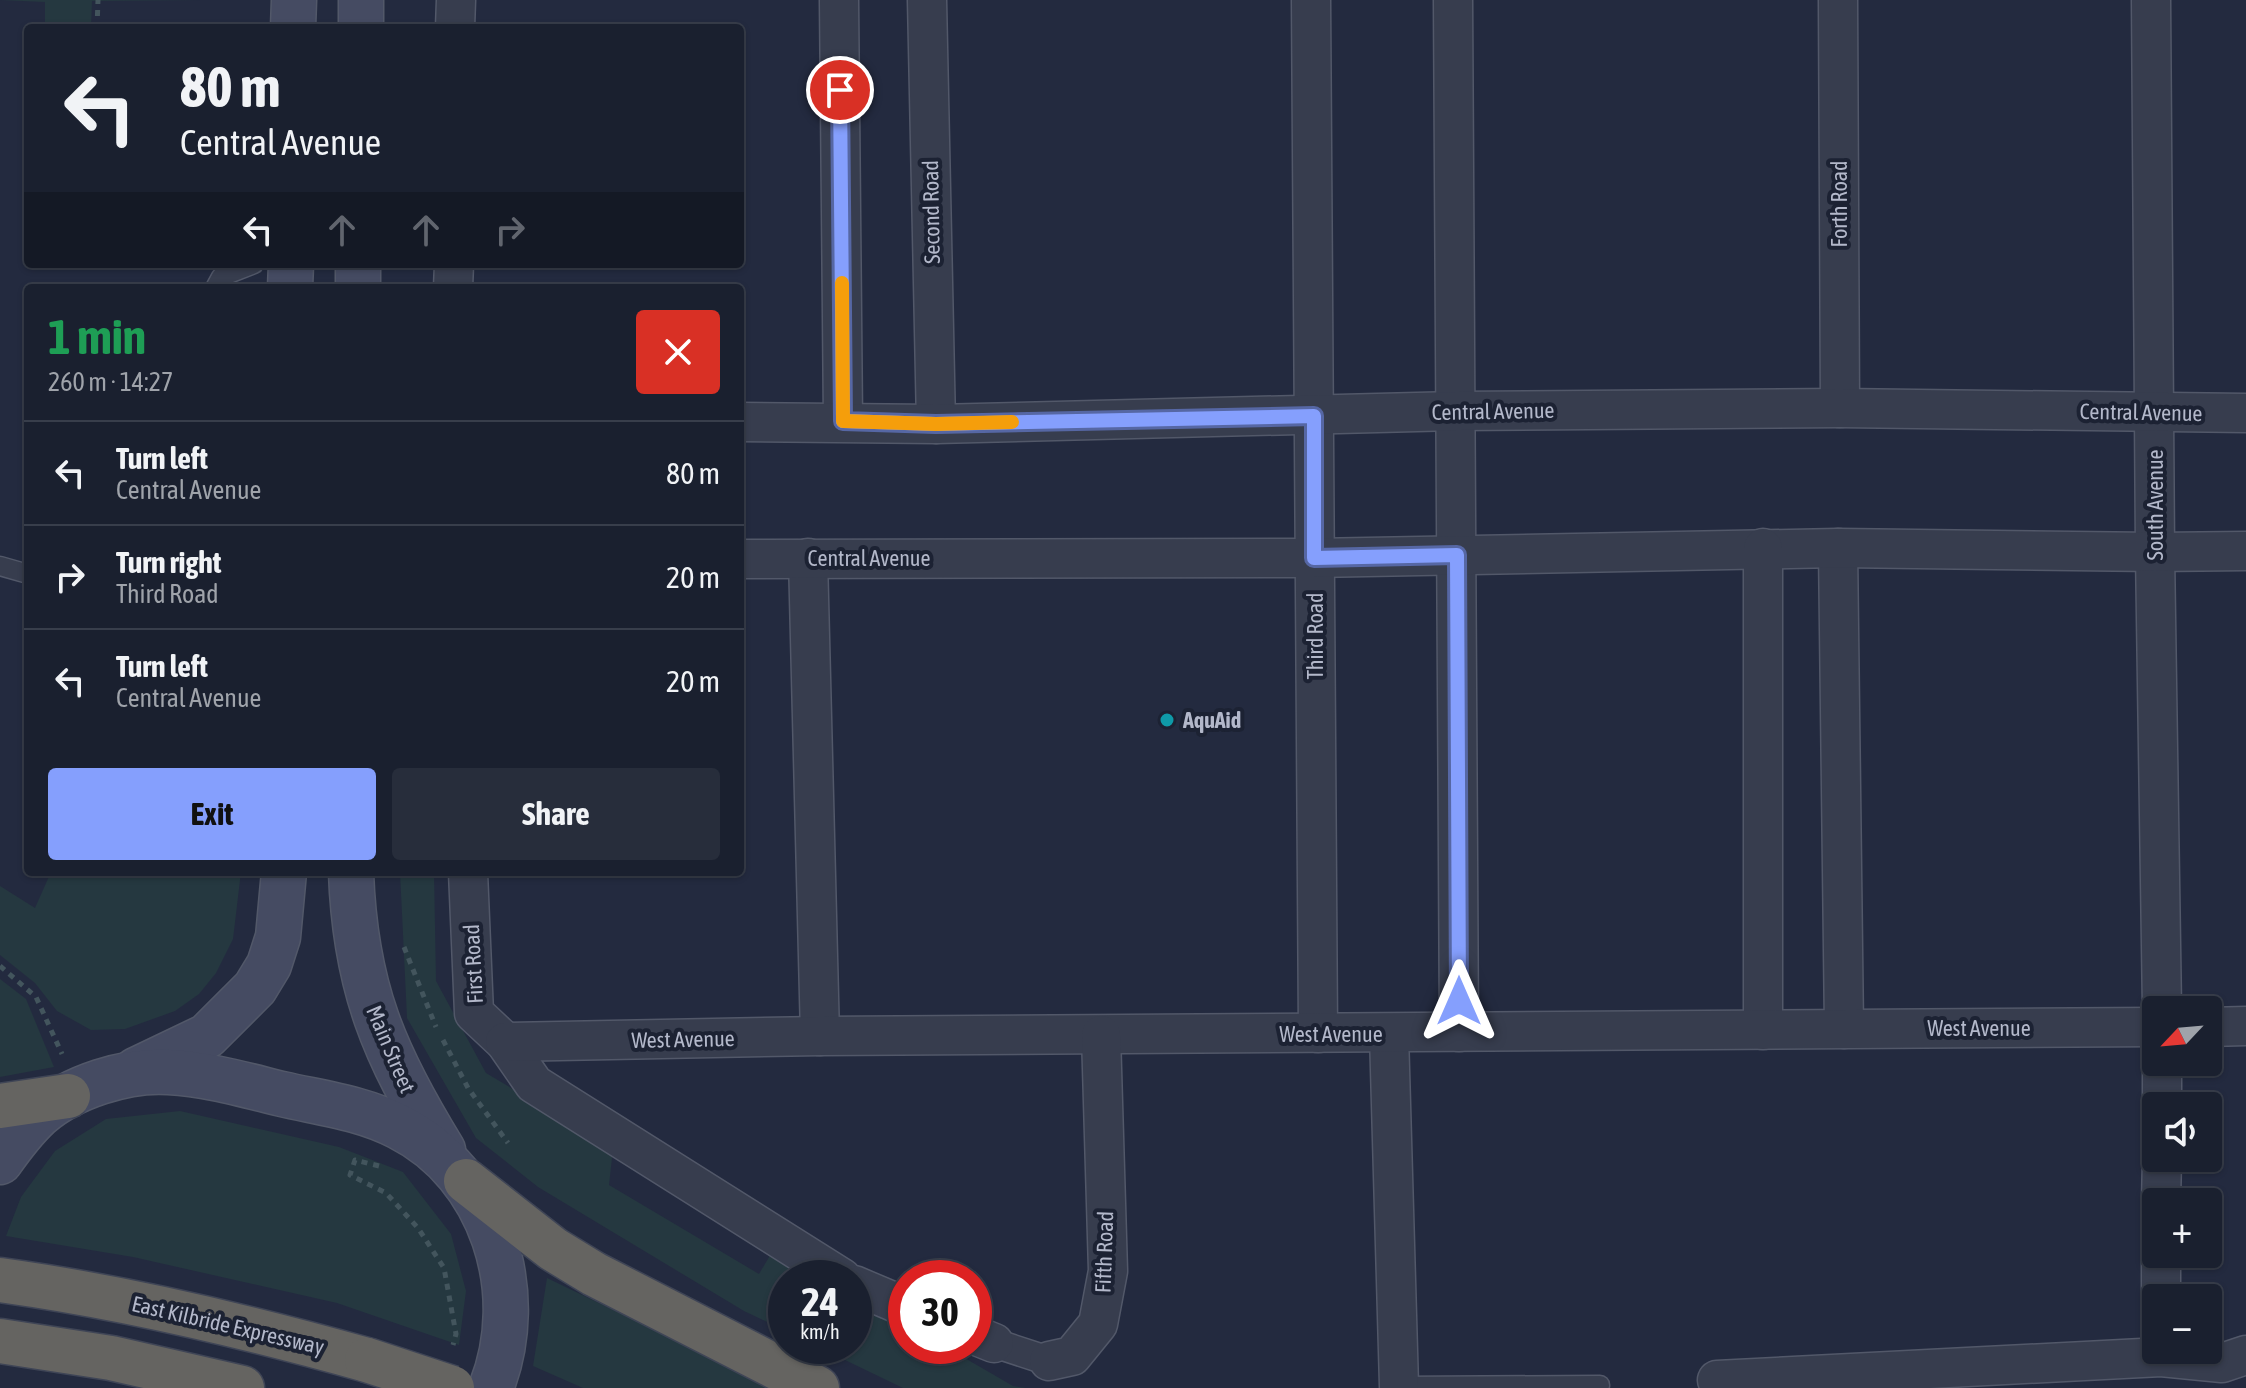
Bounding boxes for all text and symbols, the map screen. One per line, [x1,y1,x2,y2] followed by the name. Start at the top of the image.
[180,55,281,119] text: 80 m
[48,56,152,160] icon: left
[806,56,874,124] pin
[818,68,862,112] icon: arrive
[180,121,381,163] text: Central Avenue
[917,160,945,264] street label: Second Road
[1826,160,1852,248] street label: Forth Road
[236,208,280,252] icon: left
[320,208,364,252] icon: ahead
[404,208,448,252] icon: ahead
[488,208,532,252] icon: right
[48,309,146,364] text: 1 min
[636,310,720,394] button: close
[48,367,173,397] text: 260 m · 14:27
[1431,397,1555,425] street label: Central Avenue
[2079,398,2203,426] street label: Central Avenue
[116,441,208,475] text: Turn left
[2142,449,2168,561] street label: South Avenue
[48,451,92,495] icon: left
[666,456,720,490] text: 80 m
[116,475,261,505] text: Central Avenue
[116,545,222,579] text: Turn right
[808,545,930,571] street label: Central Avenue
[48,555,92,599] icon: right
[666,560,720,594] text: 20 m
[116,579,219,609] text: Third Road
[1302,593,1328,679] street label: Third Road
[116,649,208,683] text: Turn left
[48,659,92,703] icon: left
[666,664,720,698] text: 20 m
[116,683,261,713] text: Central Avenue
[1182,707,1241,733] place label: AquAid
[1158,711,1176,729] marker: AquAid
[48,768,376,860] button: Exit
[392,768,720,860] button: Share
[458,924,488,1004] street label: First Road
[1417,959,1501,1043] position arrow
[2142,996,2222,1076] north arrow
[2142,996,2222,1364] map controls
[361,1002,421,1096] street label: Main Street
[1927,1015,2031,1041] street label: West Avenue
[1279,1021,1383,1047] street label: West Avenue
[631,1025,735,1053] street label: West Avenue
[2142,1092,2222,1172] button: sound
[2142,1188,2222,1268] button: +
[1090,1211,1118,1293] street label: Fifth Road
[888,1260,992,1364] speed limit sign: 30
[801,1279,839,1324] text: 24
[2142,1284,2222,1364] button: −
[129,1290,327,1360] street label: East Kilbride Expressway
[800,1320,840,1343] text: km/h

